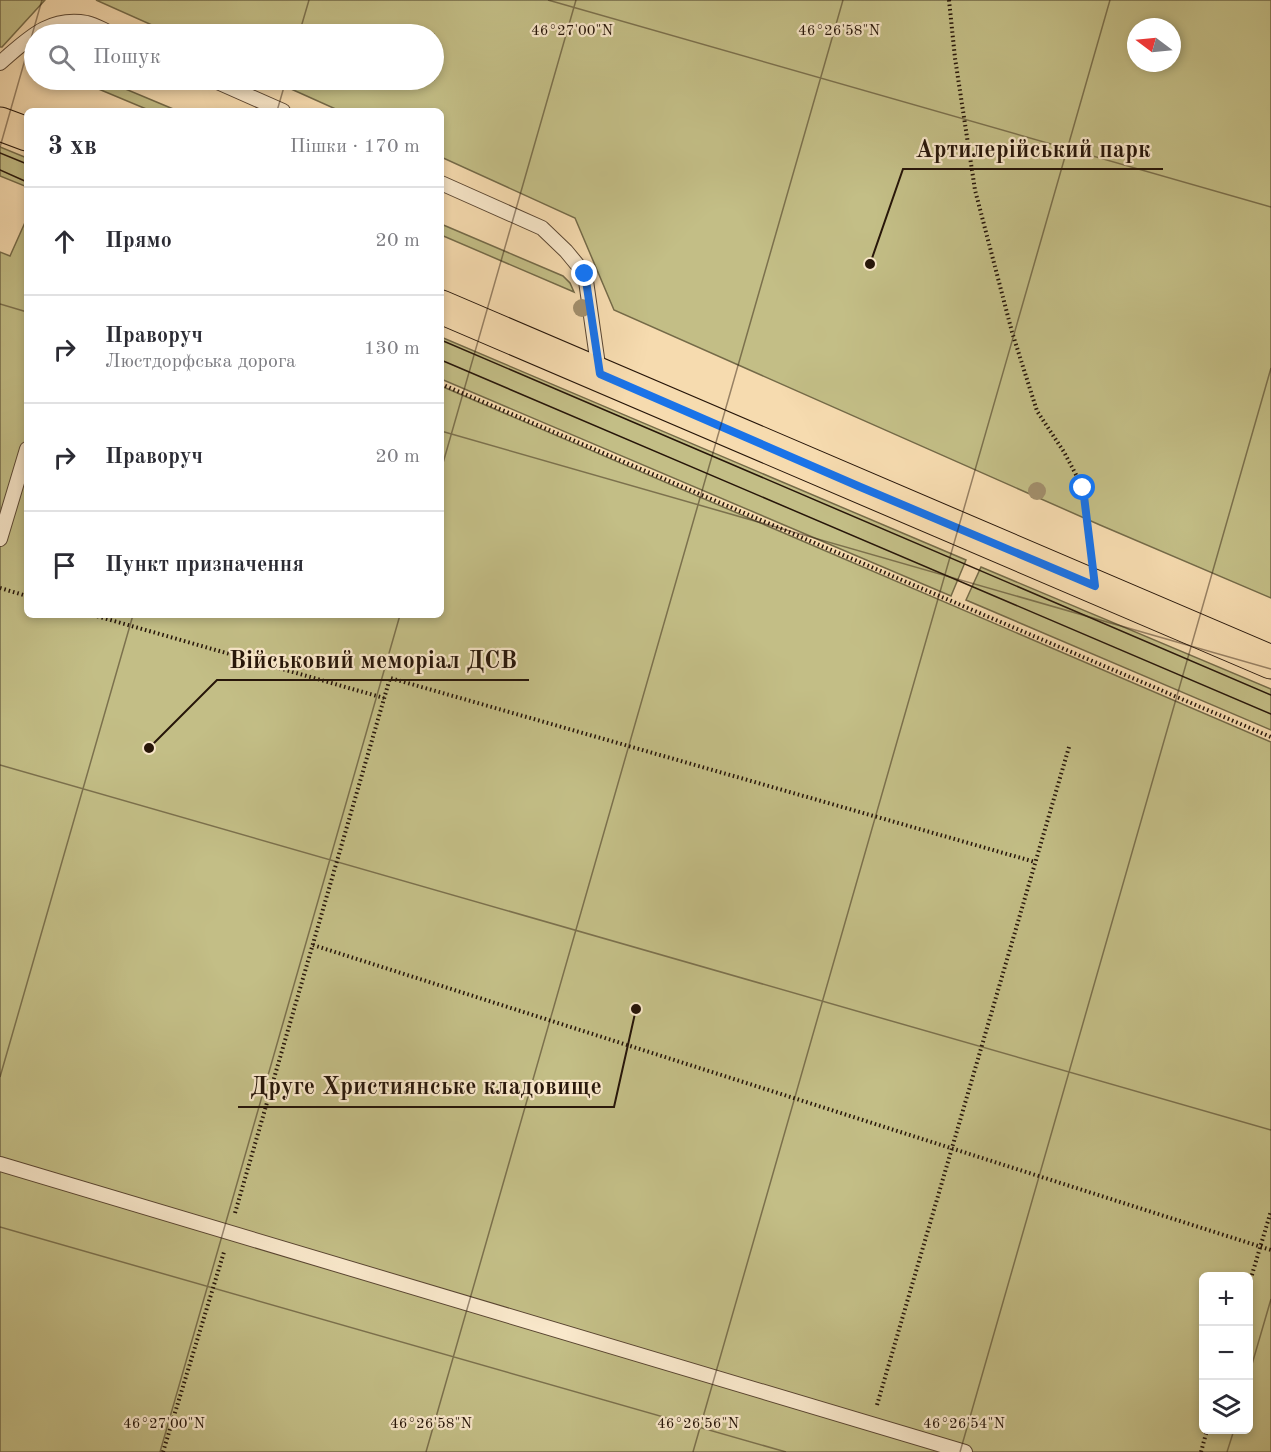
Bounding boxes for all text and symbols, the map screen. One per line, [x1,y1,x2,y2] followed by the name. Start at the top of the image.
[1127,18,1181,72] north arrow
[24,24,444,90] search box
[531,24,613,39] text: 46°27'00"N
[798,24,880,39] text: 46°26'58"N
[45,41,78,74] icon: search
[93,46,161,68] text: Пошук
[903,127,1163,169] callout: Артилерійський парк
[48,134,97,160] text: 3 хв
[290,137,420,157] text: Пішки · 170 m
[915,139,1151,163] text: Артилерійський парк
[48,225,81,258] icon: ahead
[105,230,172,252] text: Прямо
[375,231,420,251] text: 20 m
[571,260,597,286] route end
[105,325,203,347] text: Праворуч
[48,333,81,366] icon: right
[364,339,420,359] text: 130 m
[105,352,296,372] text: Люстдорфська дорога
[48,441,81,474] icon: right
[105,446,203,468] text: Праворуч
[375,447,420,467] text: 20 m
[1069,474,1095,500] route start
[48,549,81,582] icon: arrive
[105,554,304,576] text: Пункт призначення
[217,638,529,680] callout: Військовий меморіал ДСВ
[229,650,517,674] text: Військовий меморіал ДСВ
[238,1065,614,1107] callout: Друге Християнське кладовище
[250,1076,602,1100] text: Друге Християнське кладовище
[1199,1272,1253,1434] map controls
[1199,1272,1253,1326] button: +
[1199,1326,1253,1380] button: −
[1199,1380,1253,1434] button: layers
[123,1417,205,1432] text: 46°27'00"N
[390,1417,472,1432] text: 46°26'58"N
[657,1417,739,1432] text: 46°26'56"N
[923,1417,1005,1432] text: 46°26'54"N

